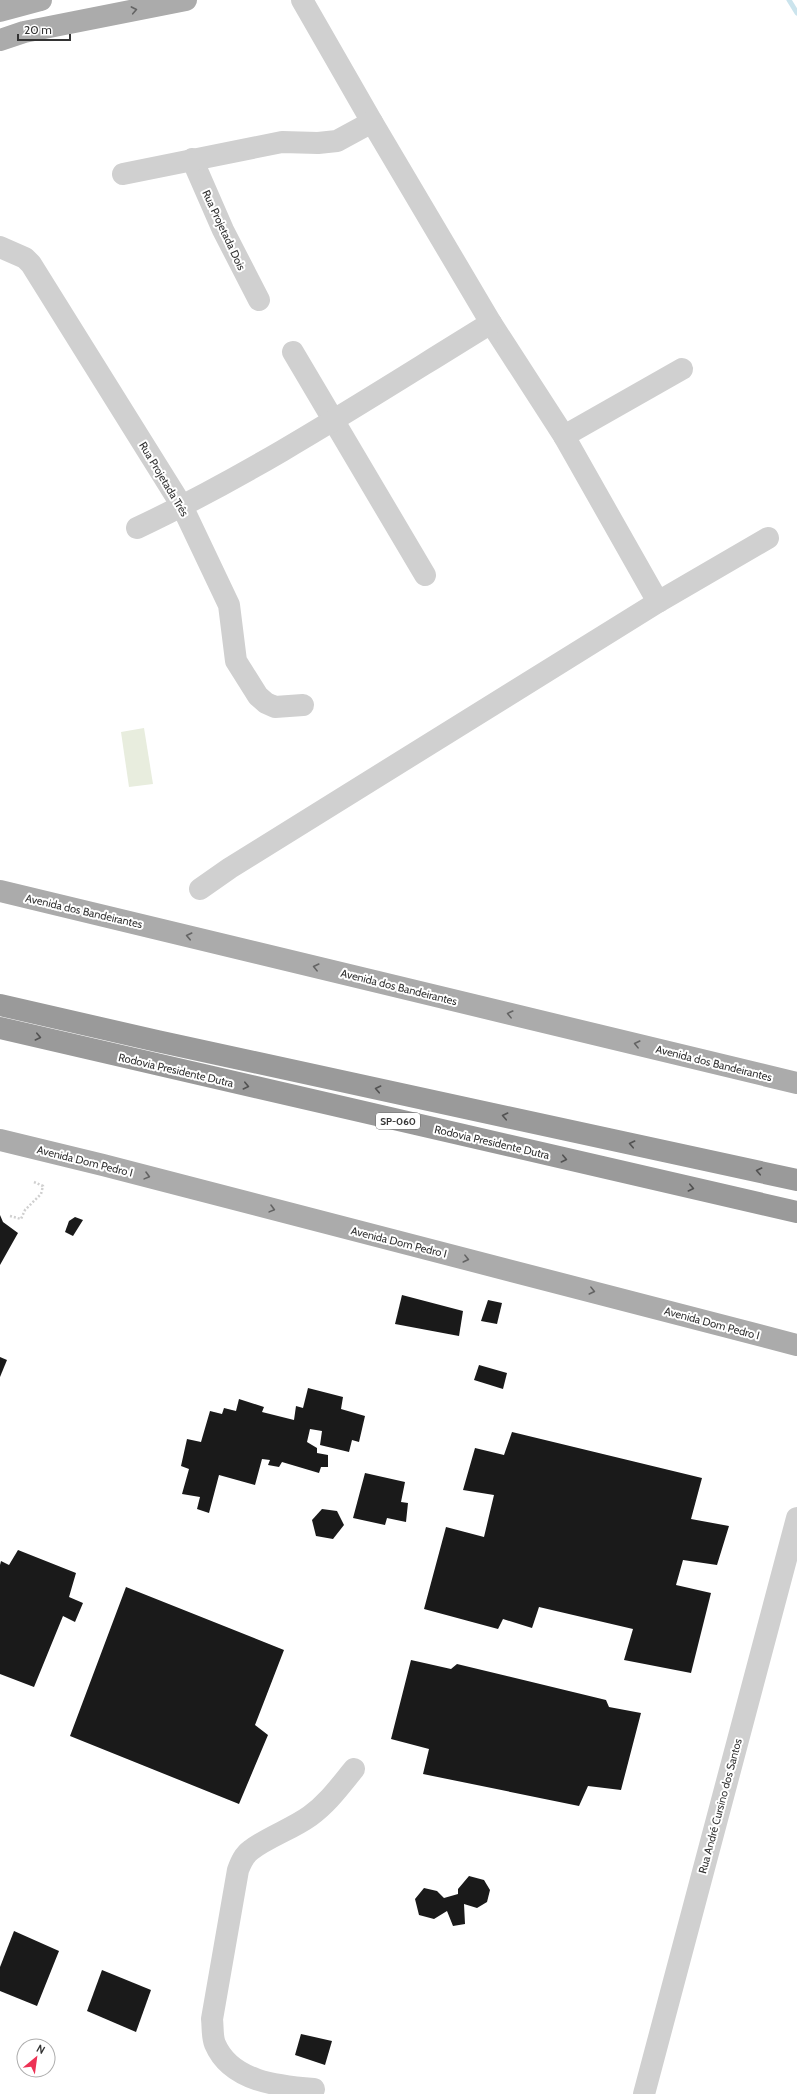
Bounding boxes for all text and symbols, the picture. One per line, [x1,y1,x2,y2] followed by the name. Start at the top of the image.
[130,7,137,15] one-way arrow
[18,16,70,42] scale bar
[24,22,52,37] text: 20 m
[199,187,249,273] street label: Rua Projetada Dois
[136,439,192,519] street label: Rua Projetada Três
[24,891,144,931] street label: Avenida dos Bandeirantes
[186,933,193,941] one-way arrow
[313,963,320,972] one-way arrow
[339,966,459,1008] street label: Avenida dos Bandeirantes
[507,1010,513,1018] one-way arrow
[35,1033,41,1041] one-way arrow
[633,1041,640,1049] one-way arrow
[654,1042,774,1084] street label: Avenida dos Bandeirantes
[117,1050,236,1090] street label: Rodovia Presidente Dutra
[243,1081,250,1089] one-way arrow
[375,1085,381,1093] one-way arrow
[376,1113,420,1129] road number: SP-060
[502,1113,508,1121] one-way arrow
[433,1122,552,1162] street label: Rodovia Presidente Dutra
[629,1140,635,1148] one-way arrow
[36,1142,134,1180] street label: Avenida Dom Pedro I
[561,1154,567,1162] one-way arrow
[756,1168,762,1176] one-way arrow
[143,1171,150,1180] one-way arrow
[688,1183,694,1191] one-way arrow
[269,1204,276,1213] one-way arrow
[350,1223,448,1261] street label: Avenida Dom Pedro I
[462,1254,469,1263] one-way arrow
[589,1287,595,1295] one-way arrow
[663,1304,761,1342] street label: Avenida Dom Pedro I
[695,1737,745,1875] street label: Rua André Cursino dos Santos
[16,2038,56,2078] north arrow
[34,2041,48,2057] text: N

